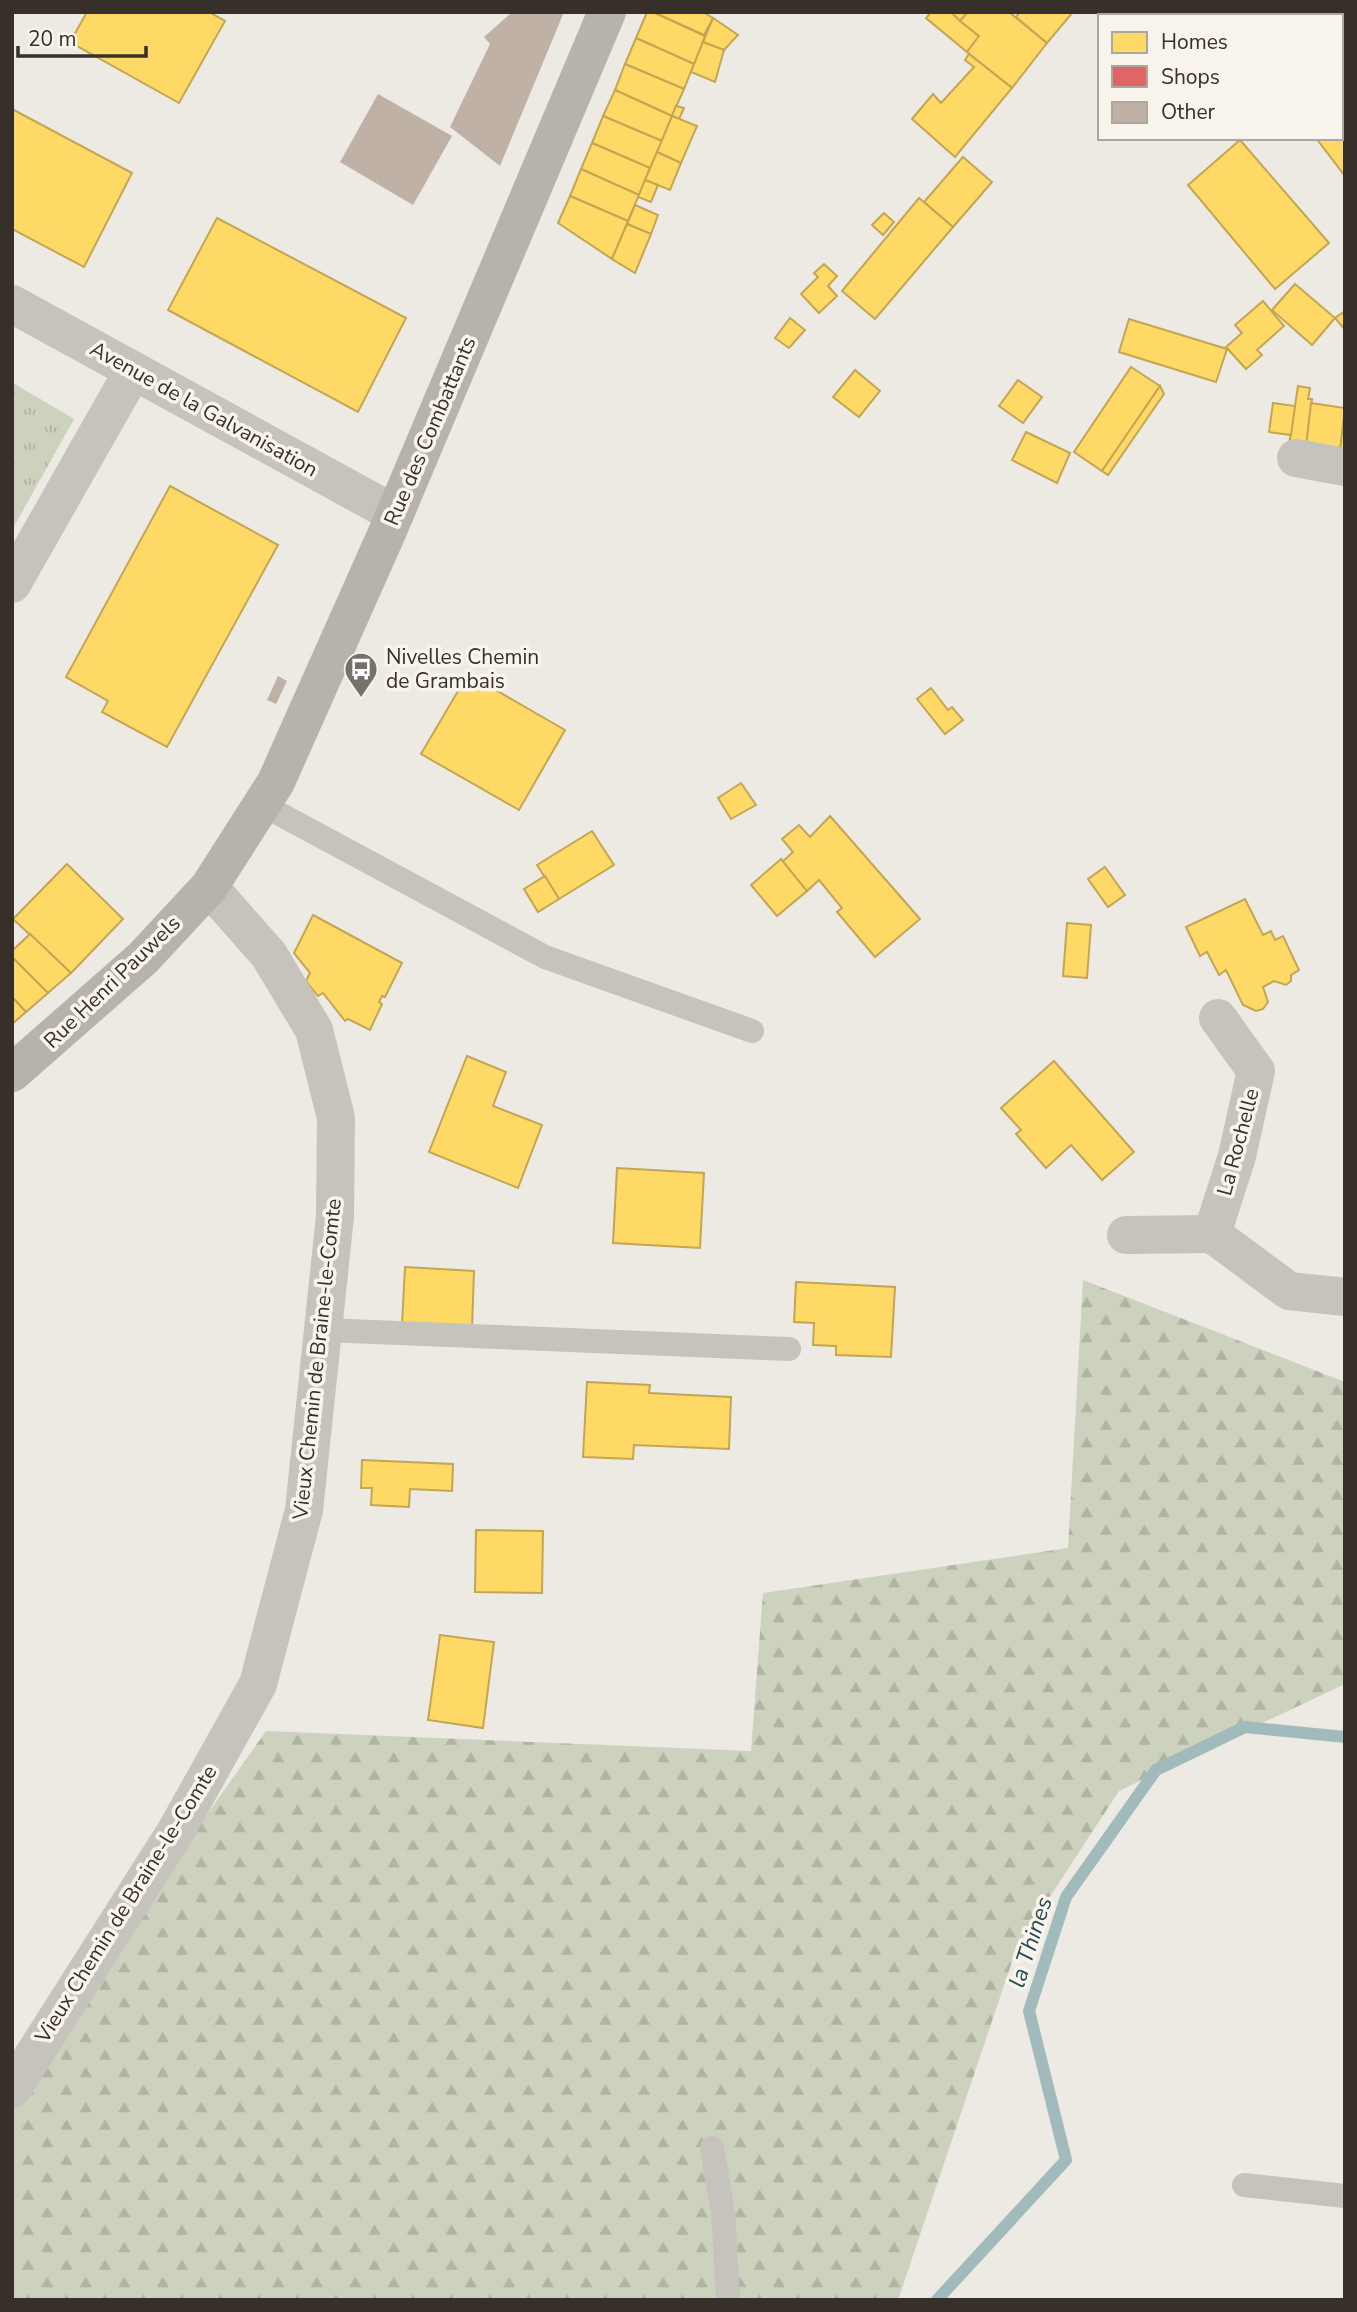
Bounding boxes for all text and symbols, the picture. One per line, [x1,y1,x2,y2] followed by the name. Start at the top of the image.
[18,14,145,58] scale bar
[1098,14,1343,140] legend
[28,25,77,53] text: 20 m
[1161,28,1228,56] text: Homes
[1161,63,1220,91] text: Shops
[1161,98,1216,126] text: Other
[378,332,482,530] street label: Rue des Combattants
[85,335,323,483] street label: Avenue de la Galvanisation
[386,643,539,695] place label: Nivelles Chemin de Grambais
[342,650,380,699] bus stop icon: Nivelles Chemin de Grambais
[38,909,186,1055] street label: Rue Henri Pauwels
[1210,1085,1266,1199] street label: La Rochelle
[286,1197,348,1522] street label: Vieux Chemin de Braine-le-Comte
[28,1760,223,2049] street label: Vieux Chemin de Braine-le-Comte
[1001,1893,1060,1991] water label: la Thines

